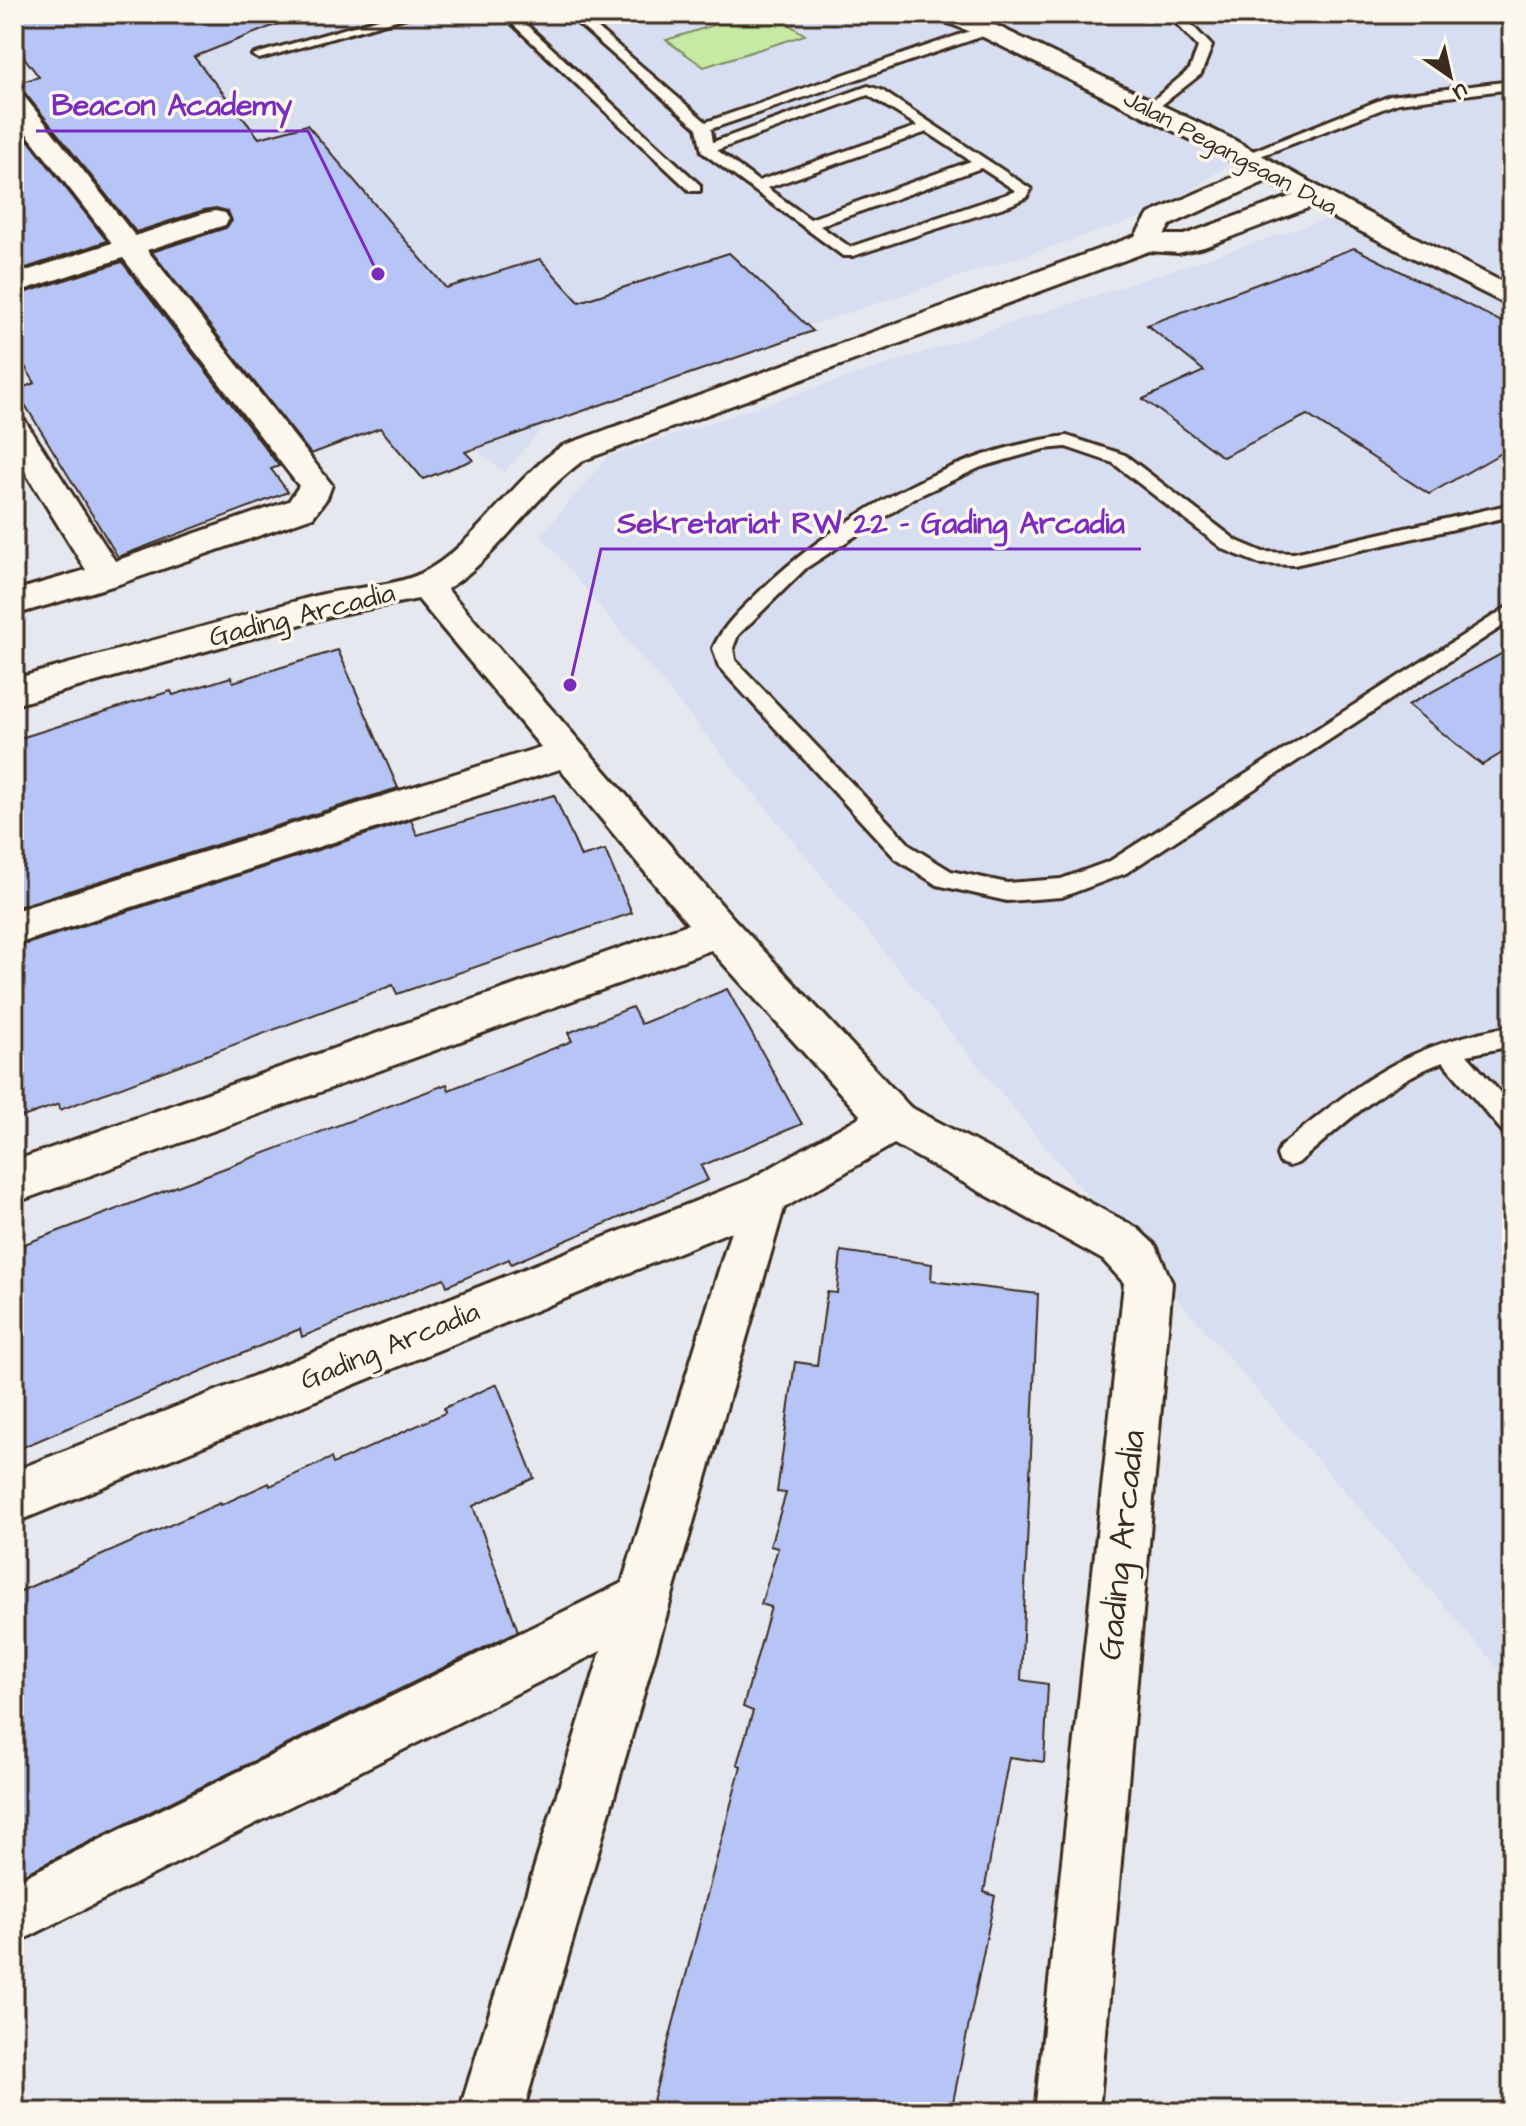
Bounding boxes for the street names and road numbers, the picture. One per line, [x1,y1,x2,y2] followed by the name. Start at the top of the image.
[1117,82,1343,225] street label: Jalan Pegangsaan Dua
[205,573,399,658] street label: Gading Arcadia
[295,1292,486,1401] street label: Gading Arcadia
[1086,1428,1159,1662] street label: Gading Arcadia

